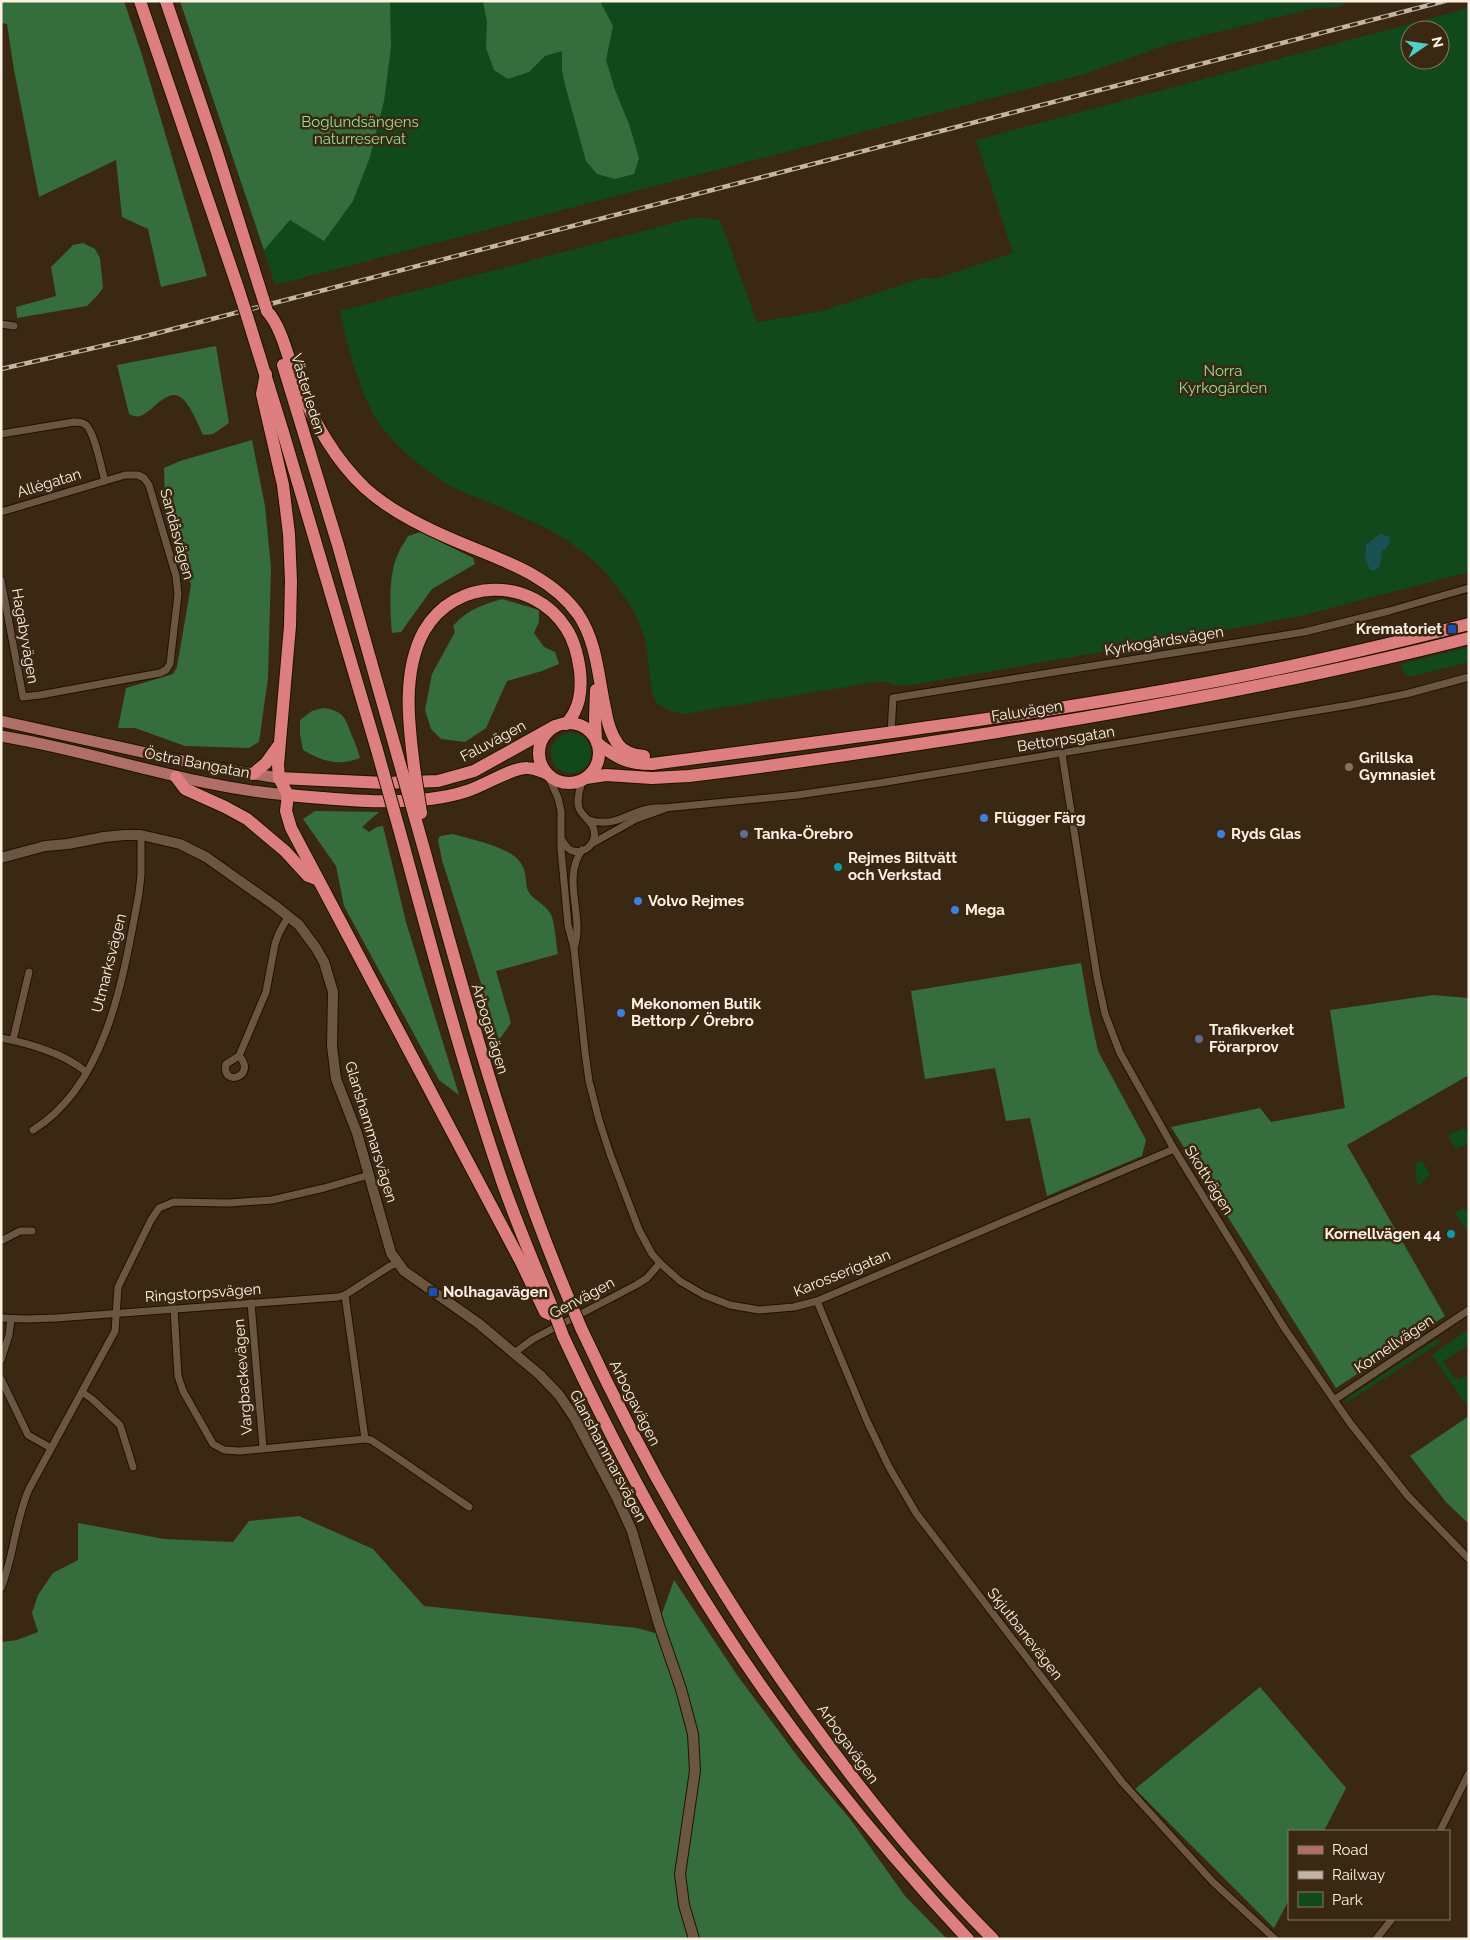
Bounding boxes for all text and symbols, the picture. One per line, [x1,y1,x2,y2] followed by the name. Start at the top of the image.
[1400,20,1450,70] north arrow
[1429,35,1447,49] text: N
[301,113,419,148] park label: Boglundsängens naturreservat
[287,351,329,437] street label: Västerleden
[1179,362,1267,397] park label: Norra Kyrkogården
[15,465,83,501] street label: Allégatan
[156,487,198,581] street label: Sandåsvägen
[8,587,42,685] street label: Hagabyvägen
[1356,620,1442,638] place label: Krematoriet
[1103,623,1225,659] street label: Kyrkogårdsvägen
[1446,623,1458,635] marker: Krematoriet
[990,696,1064,726] street label: Faluvägen
[457,716,529,766] street label: Faluvägen
[1016,722,1116,756] street label: Bettorpsgatan
[143,743,251,782] street label: Östra Bangatan
[1359,749,1436,784] place label: Grillska Gymnasiet
[1343,761,1355,773] marker: Grillska Gymnasiet
[994,809,1086,827] place label: Flügger Färg
[978,812,990,824] marker: Flügger Färg
[754,825,853,843] place label: Tanka-Örebro
[1231,825,1301,843] place label: Ryds Glas
[738,828,750,840] marker: Tanka-Örebro
[1215,828,1227,840] marker: Ryds Glas
[848,849,957,884] place label: Rejmes Biltvätt och Verkstad
[832,861,844,873] marker: Rejmes Biltvätt och Verkstad
[648,892,744,910] place label: Volvo Rejmes
[632,895,644,907] marker: Volvo Rejmes
[965,901,1005,919] place label: Mega
[949,904,961,916] marker: Mega
[88,912,130,1014] street label: Utmarksvägen
[468,982,512,1076] street label: Arbogavägen
[631,995,762,1030] place label: Mekonomen Butik Bettorp / Örebro
[615,1007,627,1019] marker: Mekonomen Butik Bettorp / Örebro
[1209,1021,1294,1056] place label: Trafikverket Förarprov
[1193,1033,1205,1045] marker: Trafikverket Förarprov
[341,1059,401,1205] street label: Glanshammarsvägen
[1181,1142,1237,1218] street label: Skottvägen
[1324,1225,1441,1243] place label: Kornellvägen 44
[1445,1228,1457,1240] marker: Kornellvägen 44
[791,1245,893,1301] street label: Karosserigatan
[546,1273,618,1323] street label: Genvägen
[144,1280,262,1306] street label: Ringstorpsvägen
[443,1283,548,1301] place label: Nolhagavägen
[427,1286,439,1298] marker: Nolhagavägen
[1351,1311,1437,1377] street label: Kornellvägen
[230,1318,256,1436] street label: Vargbackevägen
[606,1357,664,1449] street label: Arbogavägen
[566,1387,650,1525] street label: Glanshammarsvägen
[983,1584,1067,1684] street label: Skjutbanevägen
[813,1701,883,1787] street label: Arbogavägen
[1288,1830,1450,1920] legend
[1332,1841,1368,1859] text: Road
[1332,1866,1385,1884] text: Railway
[1332,1891,1363,1909] text: Park

